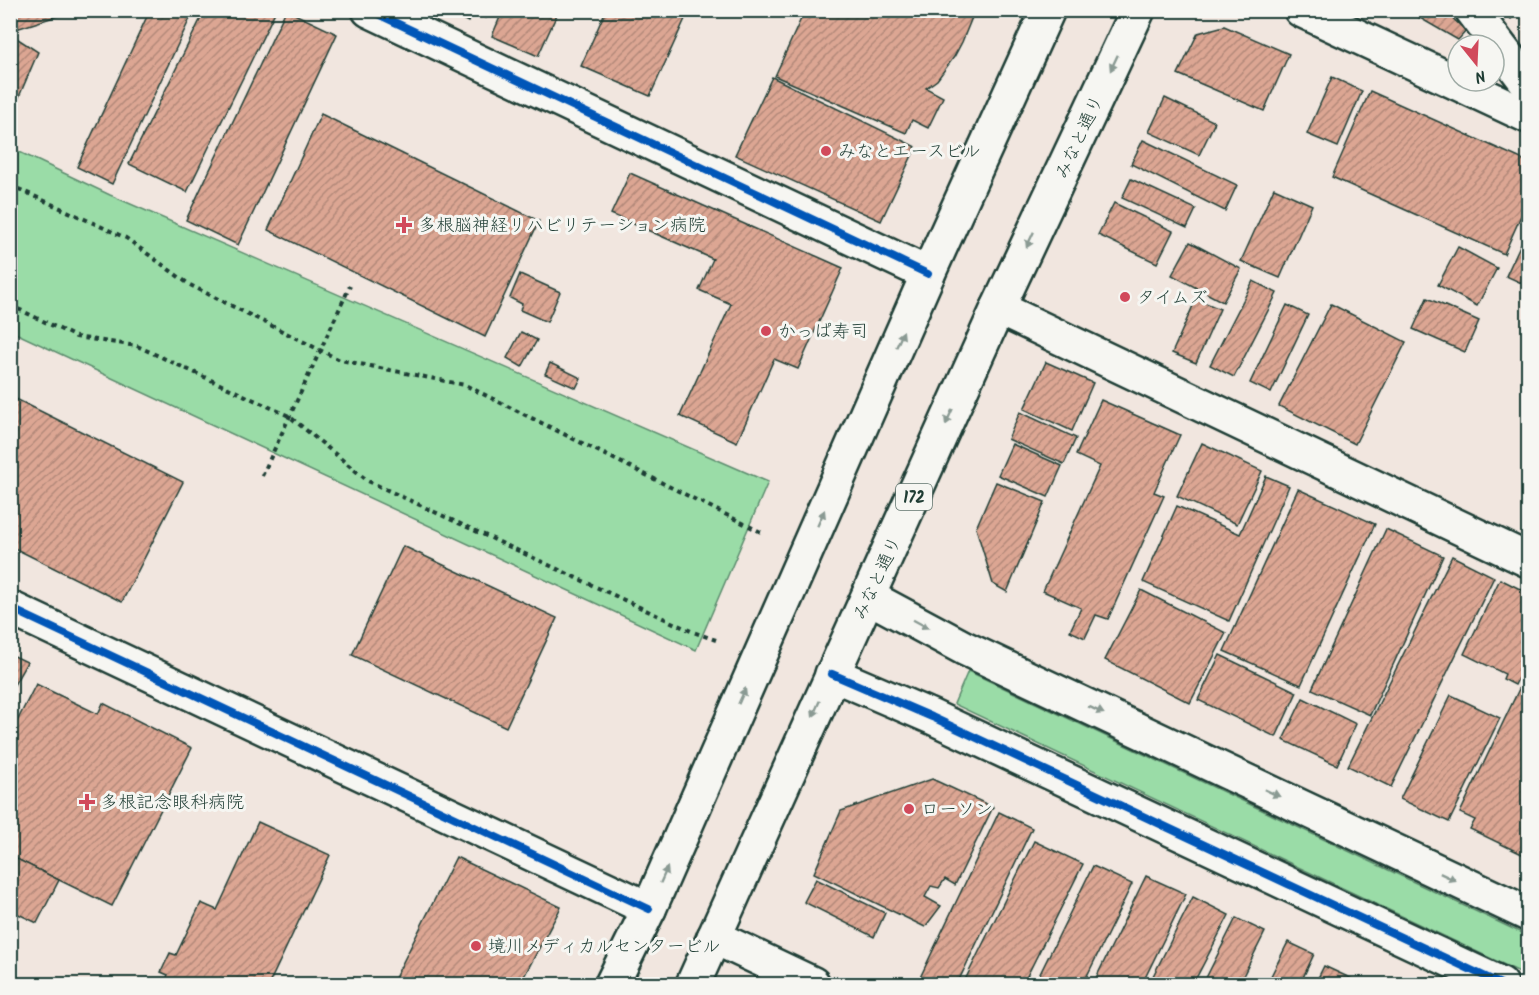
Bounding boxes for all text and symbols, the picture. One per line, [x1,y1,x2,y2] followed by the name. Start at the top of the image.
[1446,33,1506,93] north arrow
[1109,55,1118,72] one-way arrow
[1472,62,1489,89] text: N
[1048,91,1113,185] street label: みなと通り
[838,138,981,167] place label: みなとエースビル
[819,144,833,158] marker: みなとエースビル
[418,212,706,241] place label: 多根脳神経リハビリテーション病院
[395,216,413,234] marker: 多根脳神経リハビリテーション病院
[1026,231,1035,248] one-way arrow
[1137,284,1208,313] place label: タイムズ
[1118,290,1132,304] marker: タイムズ
[778,318,868,347] place label: かっぱ寿司
[759,324,773,338] marker: かっぱ寿司
[895,330,905,348] one-way arrow
[944,408,953,426] one-way arrow
[896,484,932,510] road number: 172
[816,508,826,526] one-way arrow
[846,532,911,626] street label: みなと通り
[912,619,929,629] one-way arrow
[738,687,748,705] one-way arrow
[811,701,821,719] one-way arrow
[1087,705,1104,714] one-way arrow
[100,789,244,818] place label: 多根記念眼科病院
[1264,789,1281,798] one-way arrow
[78,793,96,811] marker: 多根記念眼科病院
[921,796,993,825] place label: ローソン
[902,802,916,816] marker: ローソン
[659,865,669,883] one-way arrow
[1440,872,1457,881] one-way arrow
[488,933,720,962] place label: 境川メディカルセンタービル
[469,939,483,953] marker: 境川メディカルセンタービル

